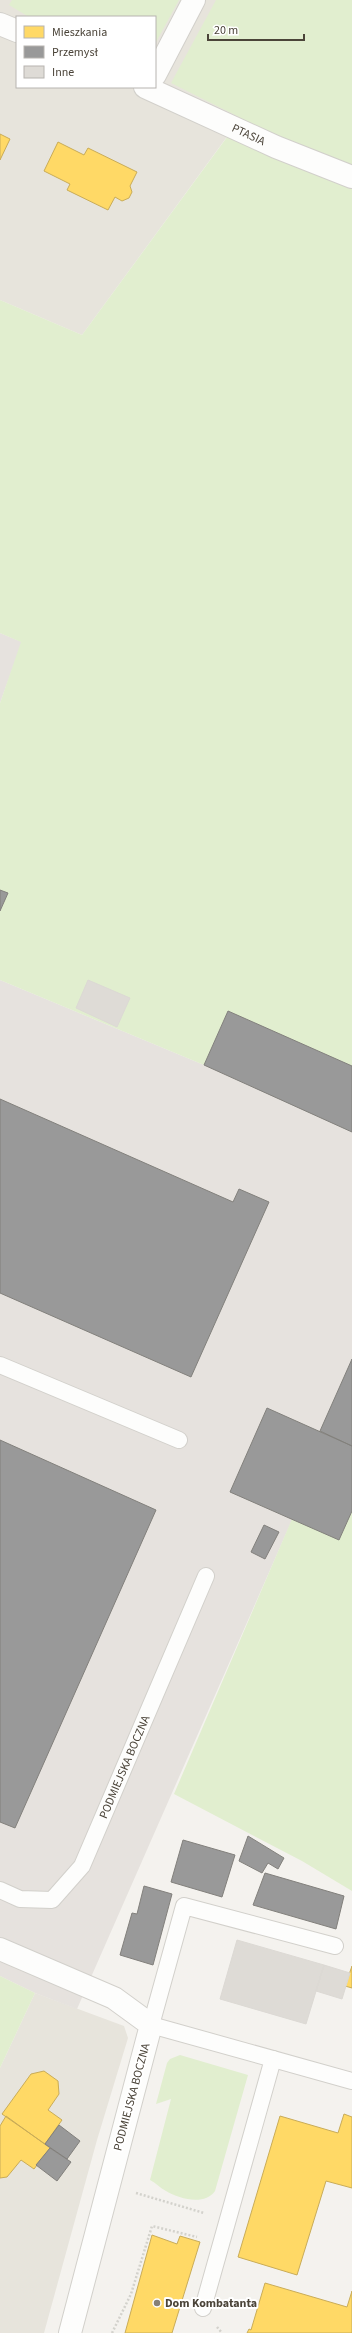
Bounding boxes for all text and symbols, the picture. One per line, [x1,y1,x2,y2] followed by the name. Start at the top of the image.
[16,16,156,88] legend
[208,16,304,42] scale bar
[214,22,238,39] text: 20 m
[52,24,107,41] text: Mieszkania
[52,44,98,61] text: Przemysł
[52,64,74,81] text: Inne
[229,119,269,150] street label: PTASIA
[95,1712,154,1821] street label: PODMIEJSKA BOCZNA
[109,2041,155,2153] street label: PODMIEJSKA BOCZNA
[165,2295,257,2312] place label: Dom Kombatanta
[152,2298,162,2308] marker: Dom Kombatanta

